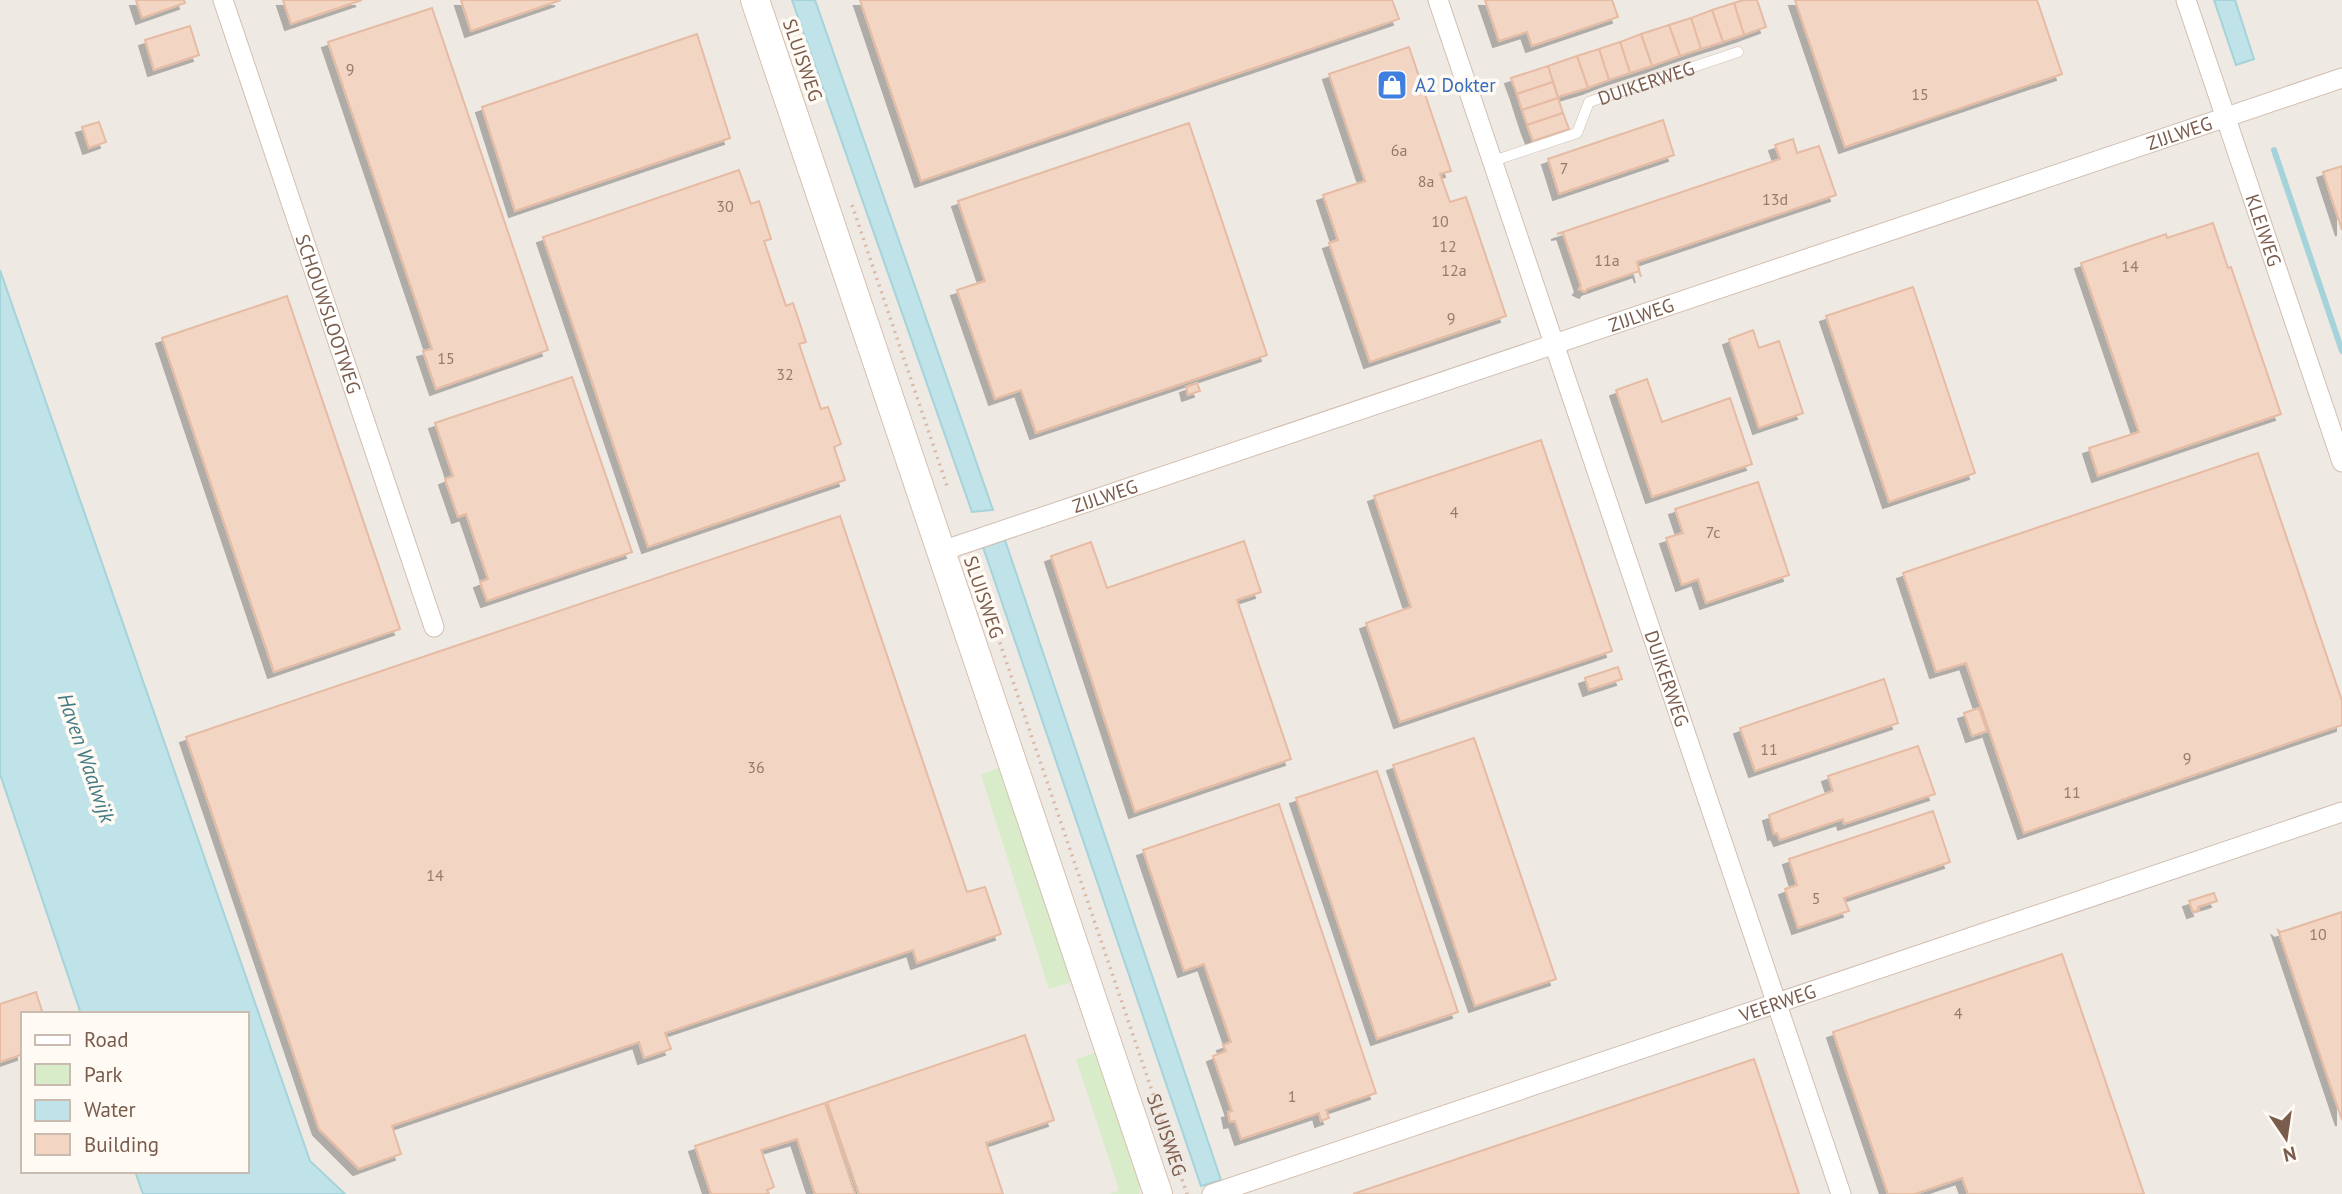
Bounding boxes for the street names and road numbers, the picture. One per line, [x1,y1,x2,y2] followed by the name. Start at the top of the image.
[778,16,828,104] street label: SLUISWEG
[1595,56,1697,110] street label: DUIKERWEG
[2144,111,2215,155] street label: ZIJLWEG
[2240,191,2287,269] street label: KLEIWEG
[291,231,367,397] street label: SCHOUWSLOOTWEG
[1605,293,1677,337] street label: ZIJLWEG
[1069,474,1141,518] street label: ZIJLWEG
[959,553,1009,641] street label: SLUISWEG
[1640,627,1694,730] street label: DUIKERWEG
[1735,979,1819,1027] street label: VEERWEG
[1142,1090,1192,1179] street label: SLUISWEG

